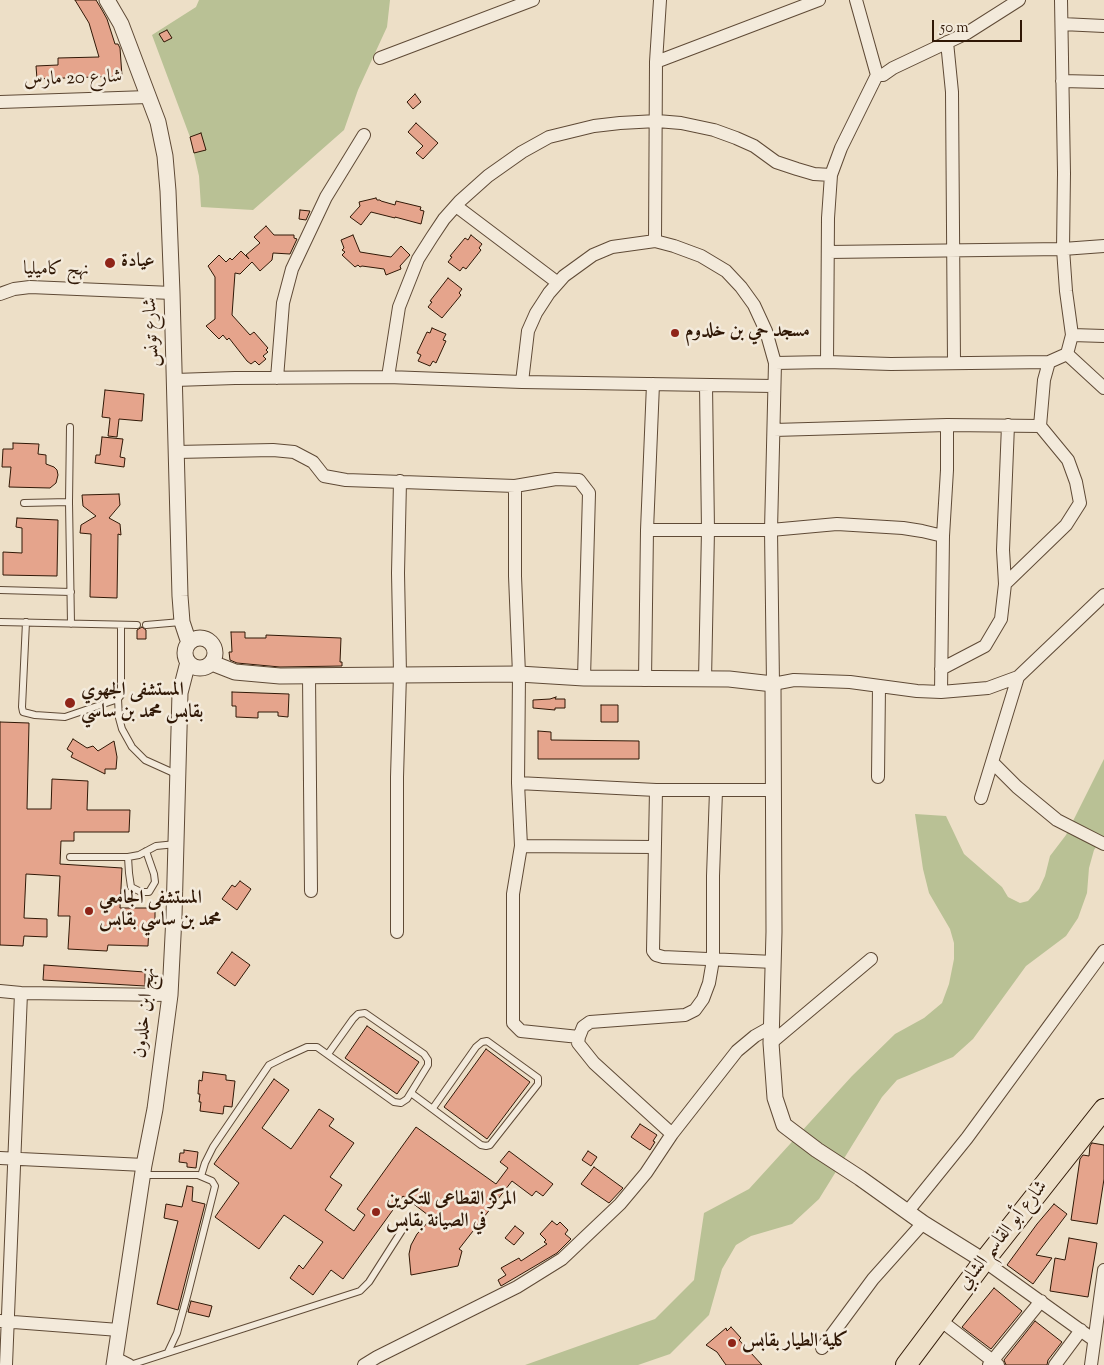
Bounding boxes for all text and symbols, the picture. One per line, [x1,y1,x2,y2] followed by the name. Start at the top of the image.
[934,10,1024,42] scale bar
[940,18,969,39] text: 50 m
[24,67,122,93] street label: شارع 20 مارس
[121,252,155,274] place label: عيادة
[103,256,117,270] marker: عيادة
[23,259,89,283] street label: نهج كاميليا
[140,297,166,367] street label: شارع تونس
[685,322,810,344] place label: مسجد حي بن خلدوم
[669,327,681,339] marker: مسجد حي بن خلدوم
[81,681,203,725] place label: المستشفى الجهوي بقابس محمد بن ساسي
[63,696,77,710] marker: المستشفى الجهوي بقابس محمد بن ساسي
[99,889,221,933] place label: المستشفى الجامعي محمد بن ساسي بقابس
[83,905,95,917] marker: المستشفى الجامعي محمد بن ساسي بقابس
[130,966,162,1060] street label: نهج ابن خلدون
[954,1177,1054,1295] street label: شارع أبو القاسم الشابي
[386,1190,516,1234] place label: المركز القطاعى للتكوين في الصيانة بقابس
[370,1206,382,1218] marker: المركز القطاعى للتكوين في الصيانة بقابس
[742,1332,849,1354] place label: كلية الطيار بقابس
[726,1337,738,1349] marker: كلية الطيار بقابس

